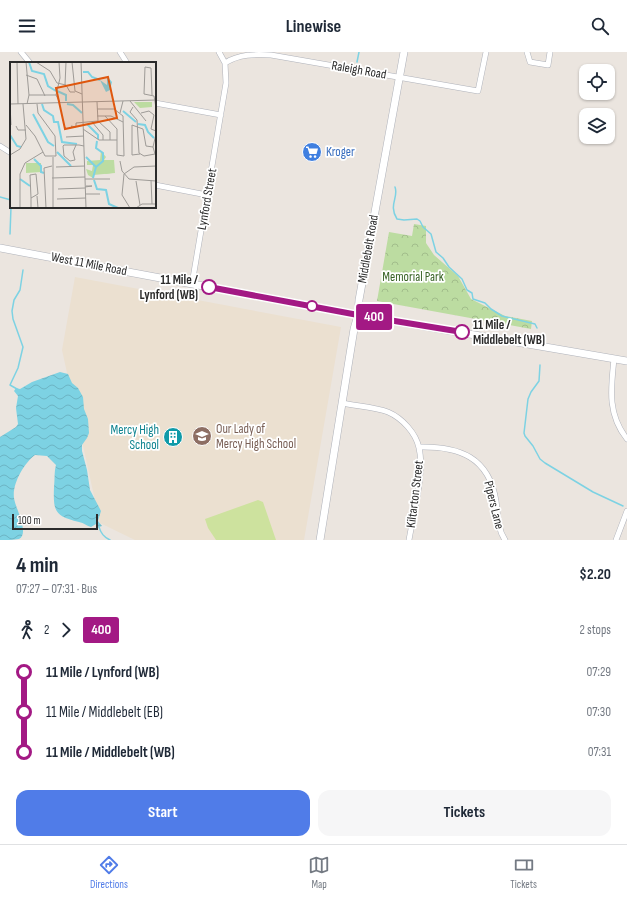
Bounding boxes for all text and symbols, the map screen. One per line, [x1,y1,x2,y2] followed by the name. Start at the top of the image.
[16,15,38,37] icon: menu
[589,15,611,37] icon: search
[286,16,341,37] text: Linewise
[330,57,388,83] street label: Raleigh Road
[10,62,156,208] inset map
[579,64,615,144] map controls
[579,64,615,100] button: locate
[579,108,615,144] button: layers
[301,141,323,163] supermarket icon: Kroger
[326,144,355,160] place label: Kroger
[194,167,220,231] street label: Lynford Street
[354,213,382,285] street label: Middlebelt Road
[50,249,128,279] street label: West 11 Mile Road
[382,269,444,285] park label: Memorial Park
[140,272,199,303] place label: 11 Mile / Lynford (WB)
[201,279,217,295] marker: 11 Mile / Lynford (WB)
[306,300,318,312] unlabelled marker
[351,304,397,330] line badge: 400
[364,308,384,325] text: 400
[473,317,545,348] place label: 11 Mile / Middlebelt (WB)
[454,324,470,340] marker: 11 Mile / Middlebelt (WB)
[216,421,296,452] place label: Our Lady of Mercy High School
[111,422,159,453] place label: Mercy High School
[191,425,213,447] school or university icon: Our Lady of Mercy High School
[162,426,184,448] building icon: Mercy High School
[403,459,427,529] street label: Kiltarton Street
[480,479,508,531] street label: Pipers Lane
[12,512,98,531] scale bar
[18,514,40,527] text: 100 m
[16,552,59,579] text: 4 min
[579,565,611,584] text: $2.20
[16,581,97,597] text: 07:27 – 07:31 · Bus
[16,619,38,641] icon: walk
[55,619,77,641] icon: forward
[91,621,111,638] text: 400
[44,622,49,638] text: 2
[580,622,611,638] text: 2 stops
[46,663,159,682] text: 11 Mile / Lynford (WB)
[587,664,611,680] text: 07:29
[46,703,163,722] text: 11 Mile / Middlebelt (EB)
[586,704,611,720] text: 07:30
[46,743,175,762] text: 11 Mile / Middlebelt (WB)
[588,744,611,760] text: 07:31
[16,790,310,836] button: Start
[318,790,611,836] button: Tickets
[90,854,128,891] tab: Directions
[308,854,330,891] tab: Map
[510,854,537,891] tab: Tickets

